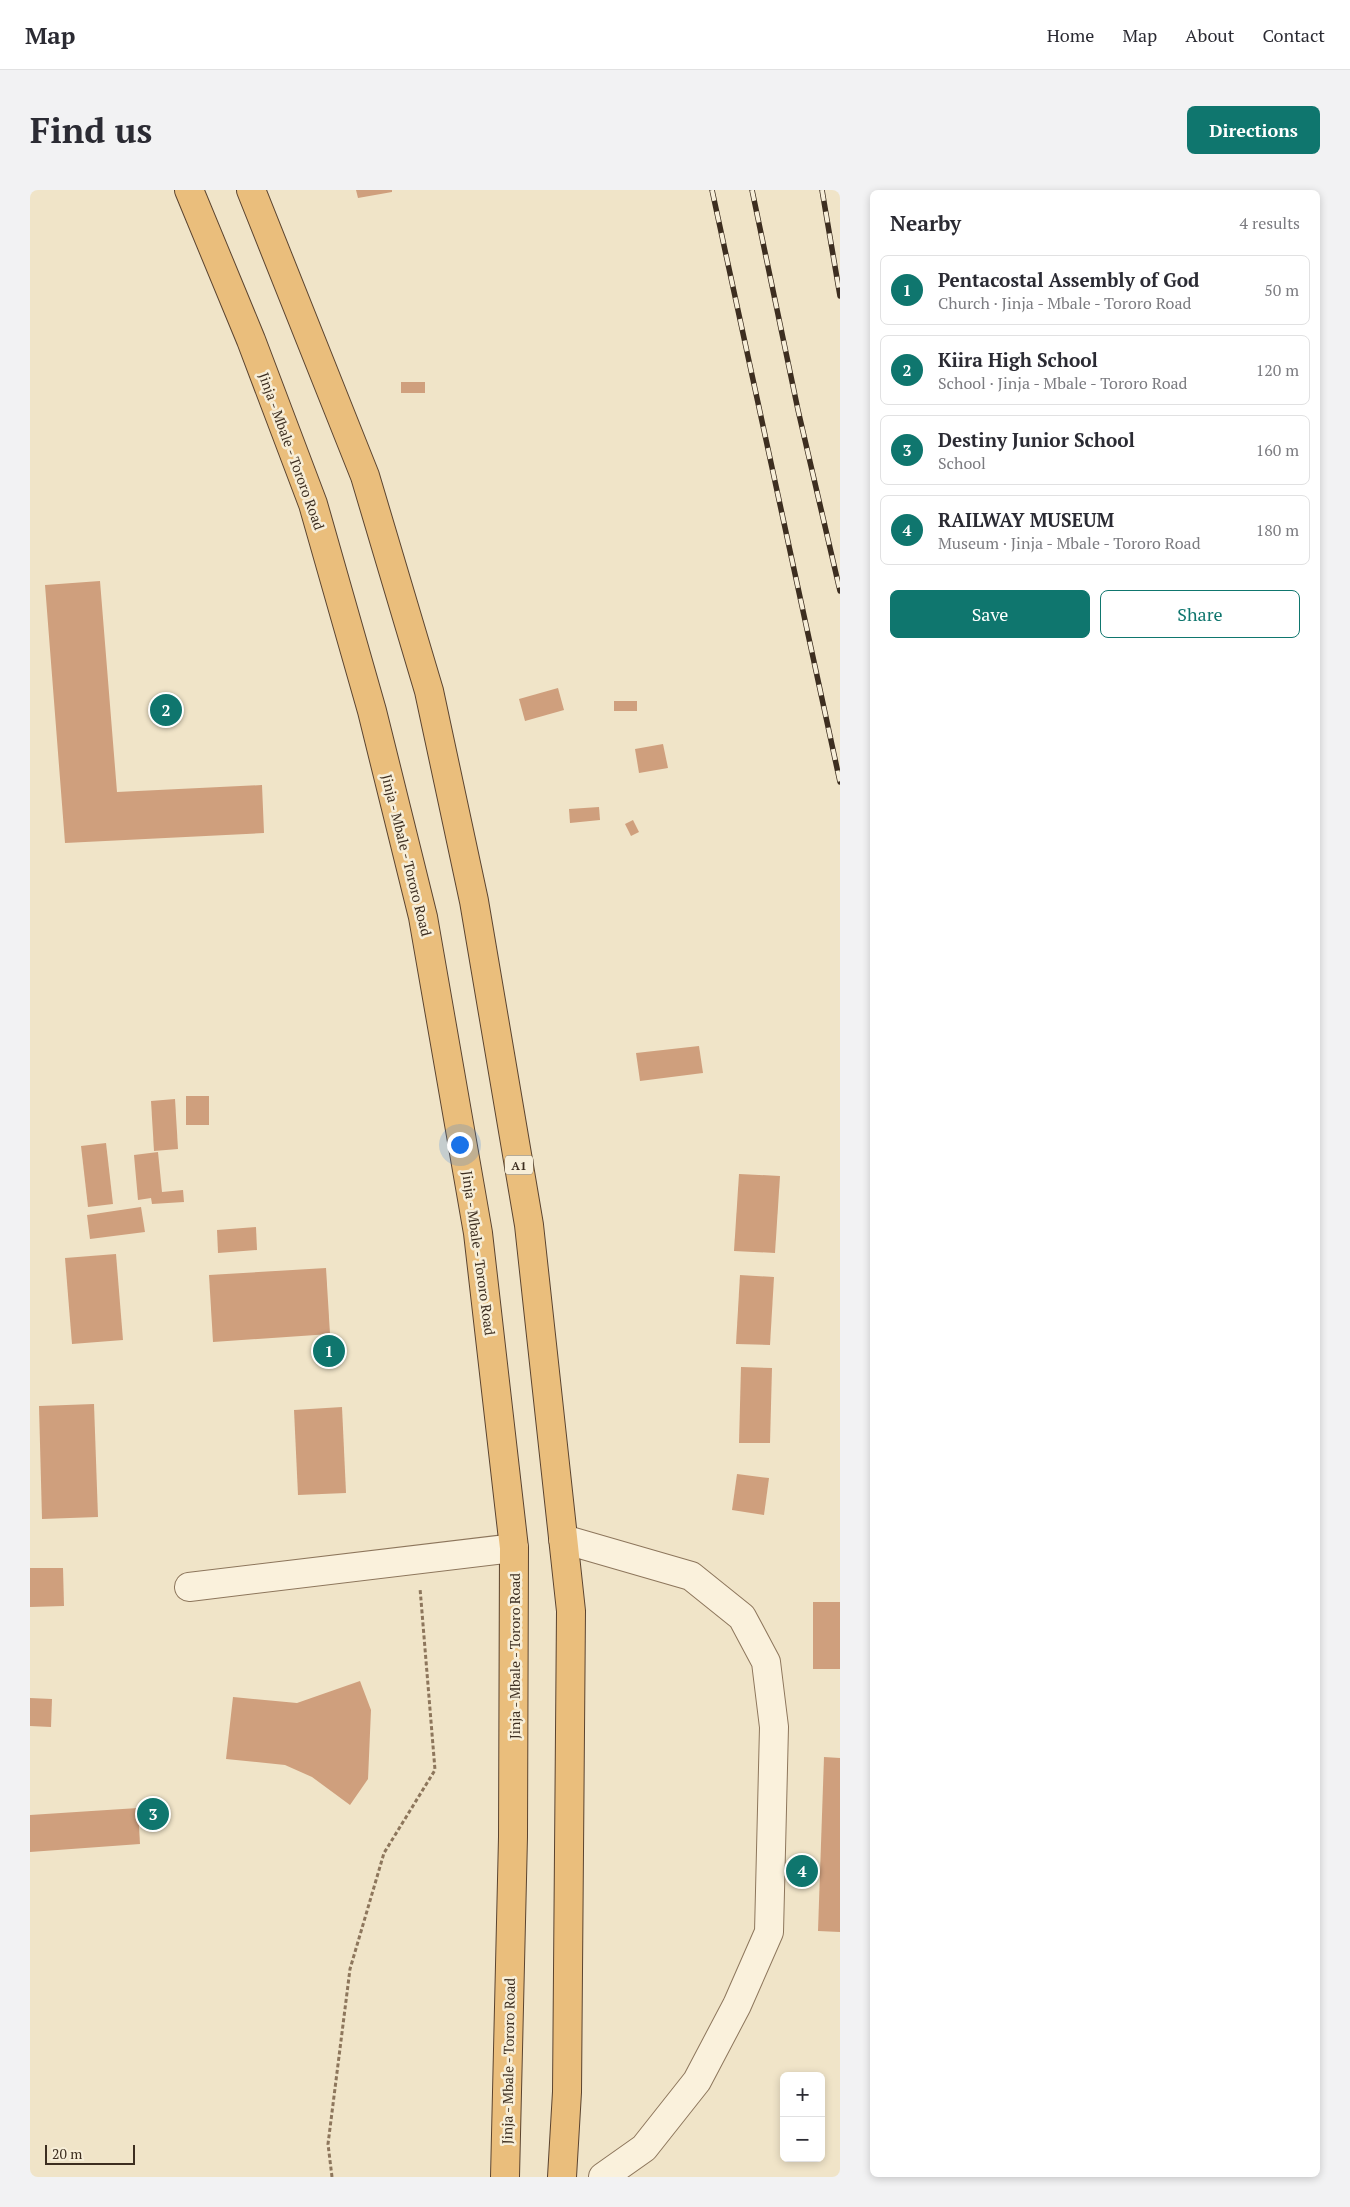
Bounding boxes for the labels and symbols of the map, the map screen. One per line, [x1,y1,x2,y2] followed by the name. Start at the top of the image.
[255,370,329,533] street label: Jinja - Mbale - Tororo Road
[150,691,182,729] pin: 2
[378,772,436,938] street label: Jinja - Mbale - Tororo Road
[447,1132,473,1158] your location
[505,1156,533,1174] road number: A1
[458,1169,500,1337] street label: Jinja - Mbale - Tororo Road
[313,1332,345,1370] pin: 1
[505,1573,524,1739] street label: Jinja - Mbale - Tororo Road
[137,1795,169,1833] pin: 3
[786,1852,818,1890] pin: 4
[497,1978,519,2144] street label: Jinja - Mbale - Tororo Road
[45,2142,135,2165] scale bar

